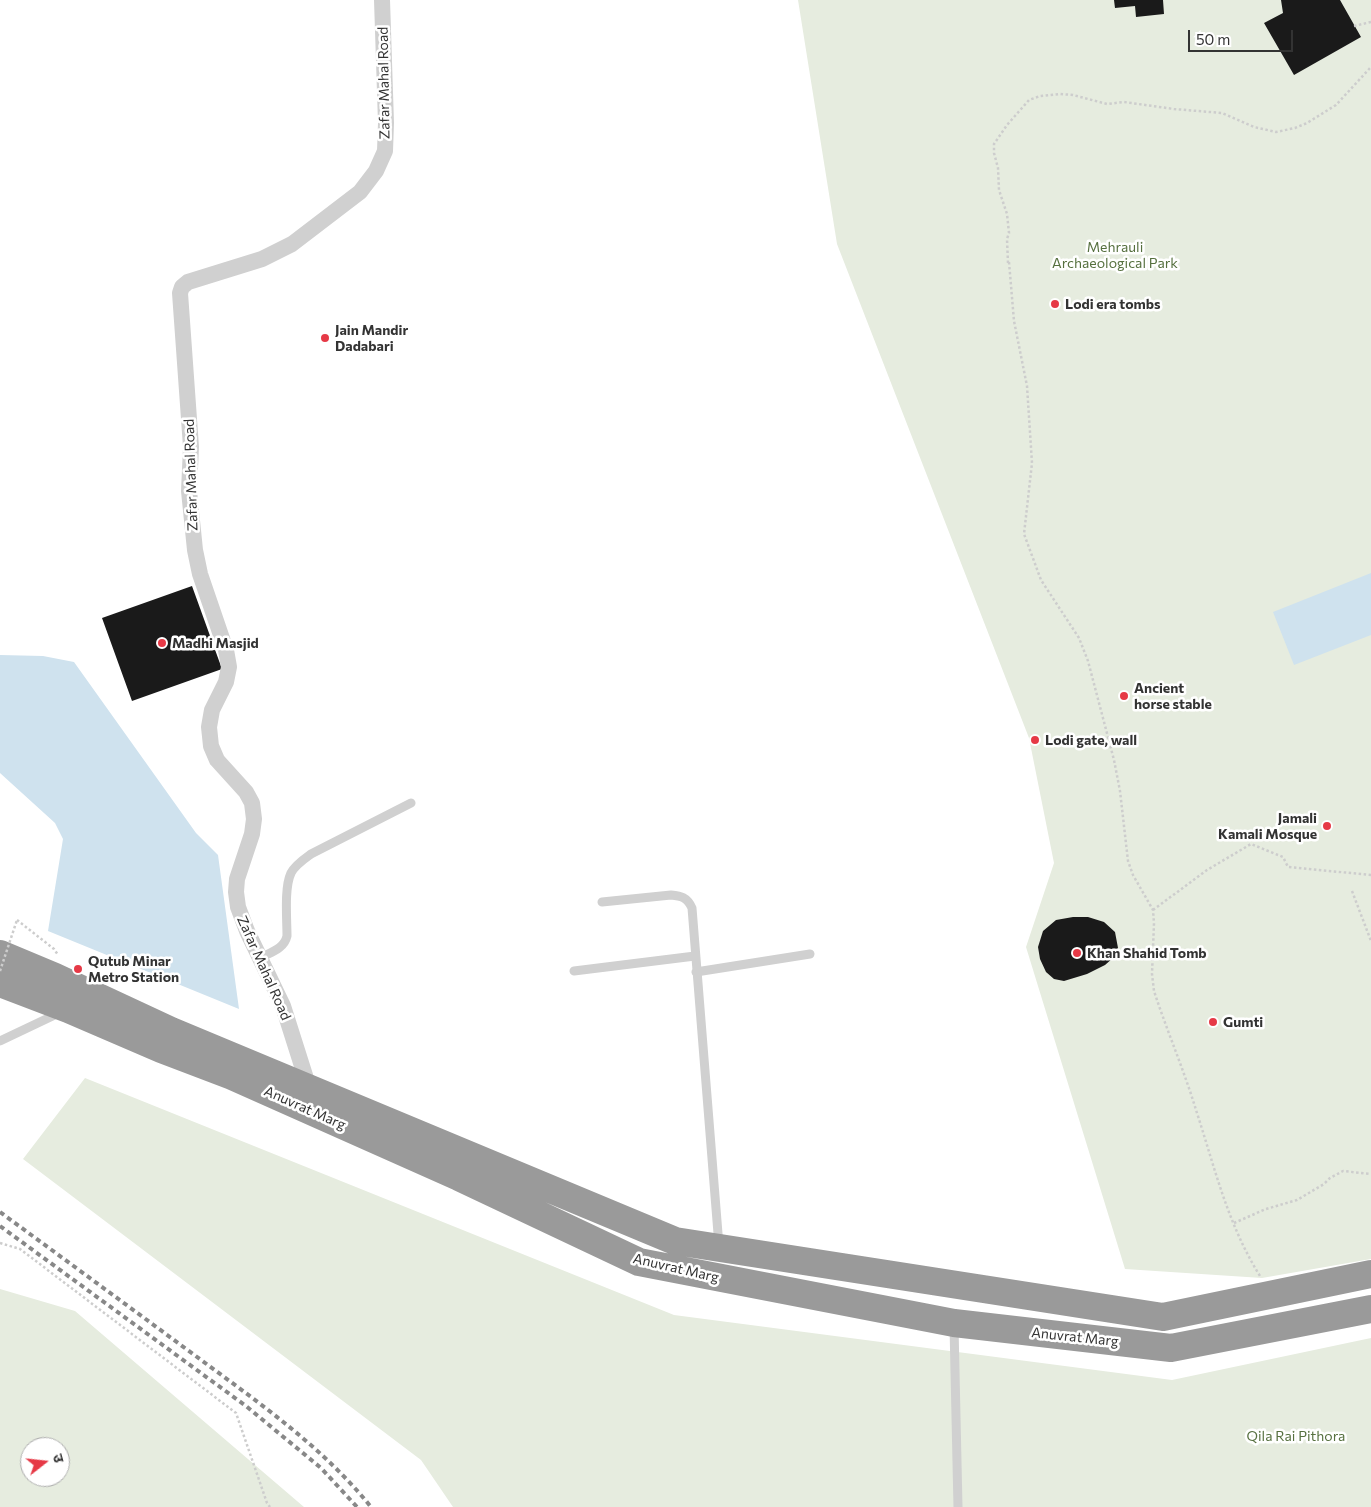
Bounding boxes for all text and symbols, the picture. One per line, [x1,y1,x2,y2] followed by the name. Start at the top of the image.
[1191,20,1296,52] scale bar
[375,27,393,139] street label: Zafar Mahal Road
[1196,30,1230,48] text: 50 m
[1052,239,1178,272] park label: Mehrauli Archaeological Park
[1065,296,1160,312] place label: Lodi era tombs
[1049,298,1061,310] marker: Lodi era tombs
[335,322,408,354] place label: Jain Mandir Dadabari
[319,332,331,344] marker: Jain Mandir Dadabari
[181,418,201,532] street label: Zafar Mahal Road
[172,635,259,651] place label: Madhi Masjid
[156,637,168,649] marker: Madhi Masjid
[1134,680,1212,712] place label: Ancient horse stable
[1118,690,1130,702] marker: Ancient horse stable
[1045,732,1137,748] place label: Lodi gate, wall
[1029,734,1041,746] marker: Lodi gate, wall
[1218,810,1317,842] place label: Jamali Kamali Mosque
[1321,820,1333,832] marker: Jamali Kamali Mosque
[233,913,295,1023] street label: Zafar Mahal Road
[1087,945,1207,961] place label: Khan Shahid Tomb
[1071,947,1083,959] marker: Khan Shahid Tomb
[88,953,179,986] place label: Qutub Minar Metro Station
[72,963,84,975] marker: Qutub Minar Metro Station
[1223,1014,1263,1030] place label: Gumti
[1207,1016,1219,1028] marker: Gumti
[262,1083,348,1133] street label: Anuvrat Marg
[631,1250,721,1286] street label: Anuvrat Marg
[1031,1324,1119,1350] street label: Anuvrat Marg
[1247,1428,1345,1444] park label: Qila Rai Pithora
[20,1437,70,1487] north arrow
[50,1452,68,1464] text: उ

